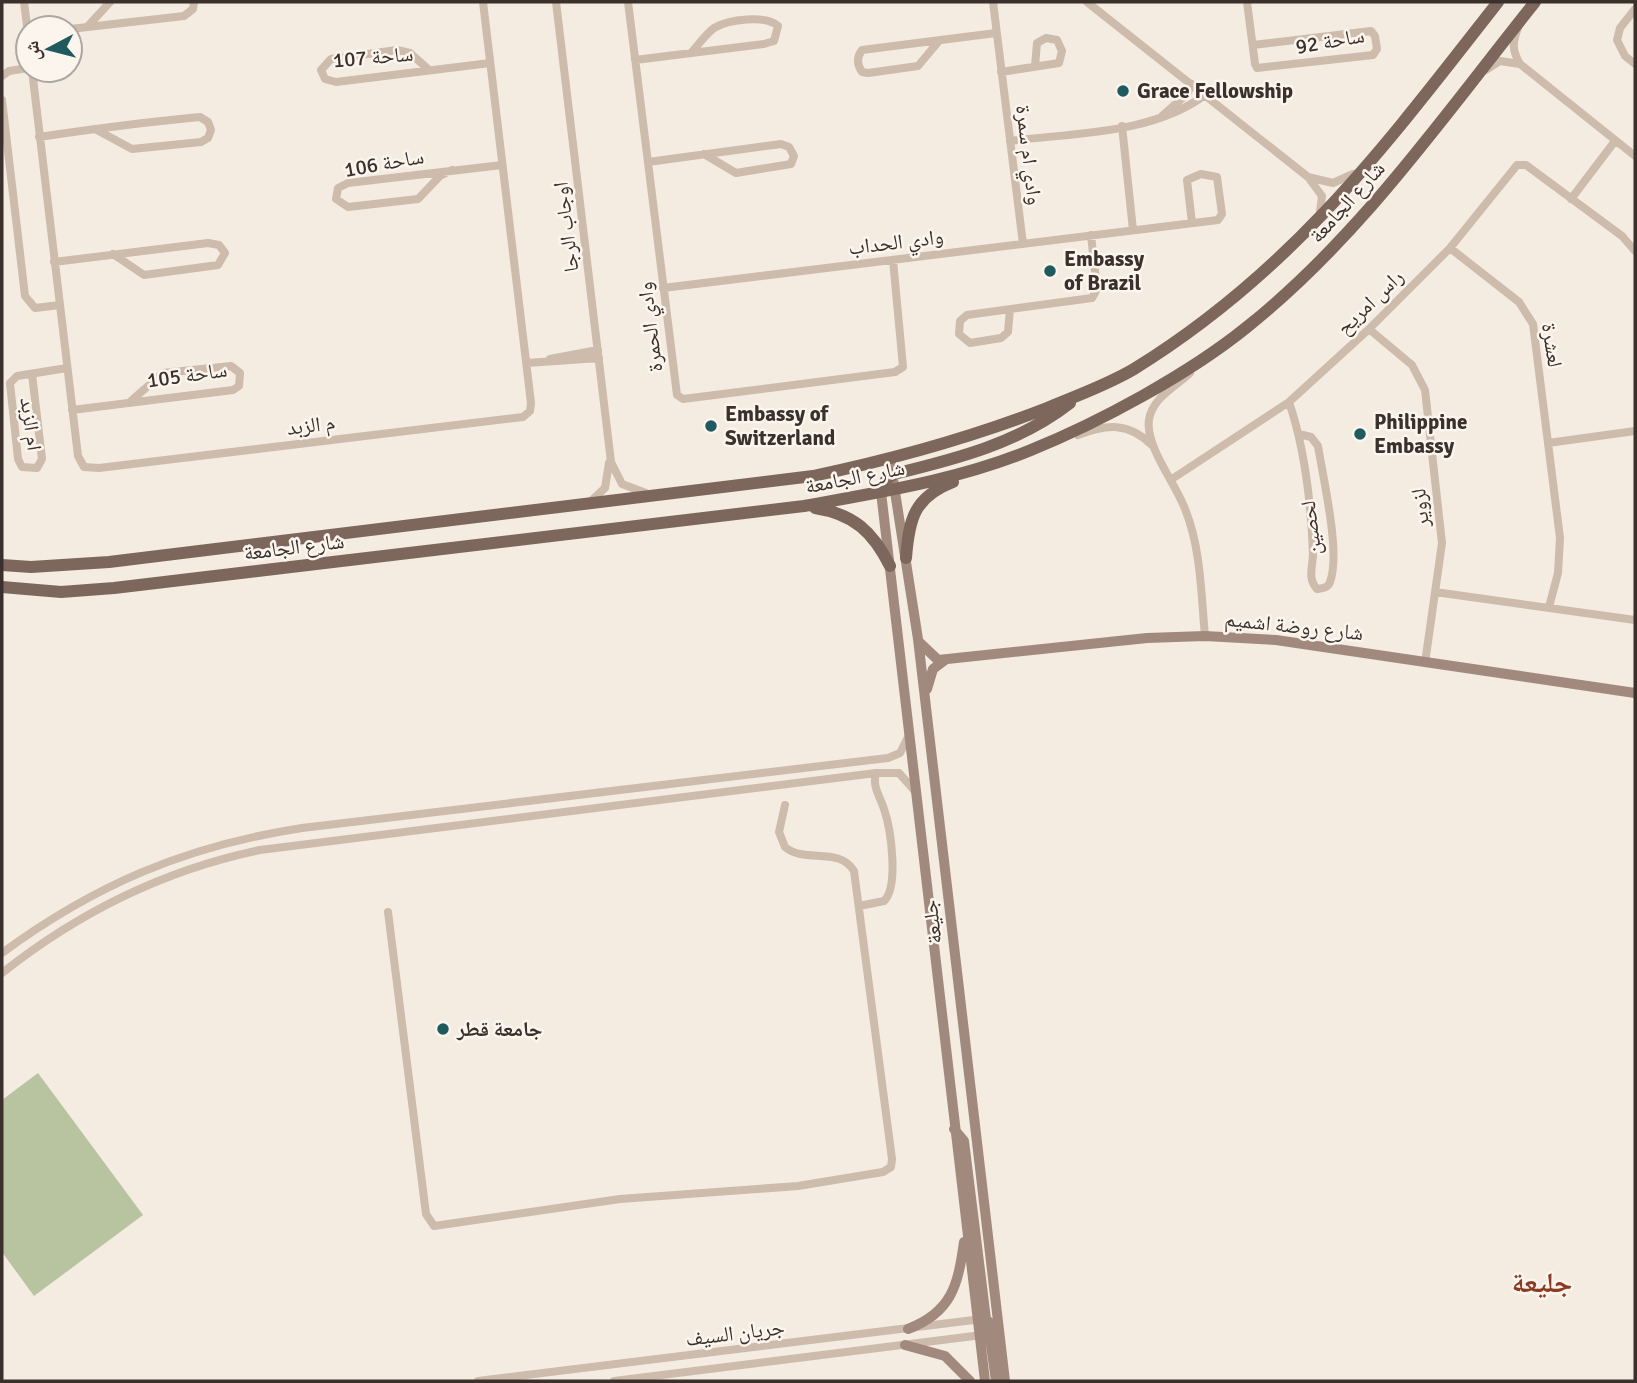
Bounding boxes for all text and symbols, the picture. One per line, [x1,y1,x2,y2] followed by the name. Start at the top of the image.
[14,14,84,84] north arrow
[1294,22,1366,60] street label: ساحة 92
[20,39,46,62] text: ش
[332,41,414,73] street label: ساحة 107
[1137,78,1293,104] place label: Grace Fellowship
[1115,83,1131,99] marker: Grace Fellowship
[1007,104,1048,207] street label: وادي ام سمرة
[342,143,426,183] street label: ساحة 106
[1304,156,1390,248] street label: شارع الجامعة
[548,180,584,274] street label: اوجاب الرجا
[847,223,945,264] street label: وادي الحداب
[1064,246,1145,296] place label: Embassy of Brazil
[1042,263,1058,279] marker: Embassy of Brazil
[1331,264,1409,340] street label: راس امريح
[632,280,672,373] street label: وادي الحمرة
[1536,321,1568,369] street label: لعشرة
[145,357,229,393] street label: ساحة 105
[13,396,48,452] street label: ام الزبد
[725,401,835,451] place label: Embassy of Switzerland
[285,409,337,442] street label: م الزبد
[1374,409,1467,459] place label: Philippine Embassy
[703,418,719,434] marker: Embassy of Switzerland
[1352,426,1368,442] marker: Philippine Embassy
[803,455,907,499] street label: شارع الجامعة
[1405,488,1435,529] street label: لزوير
[1295,499,1327,557] street label: لحصين
[242,528,346,566] street label: شارع الجامعة
[1223,606,1365,647] street label: شارع روضة اشميم
[916,898,948,946] street label: جليعة
[456,1016,543,1042] place label: جامعة قطر
[435,1021,451,1037] marker: جامعة قطر
[1512,1266,1572,1300] district label: جليعة
[684,1314,786,1352] street label: جريان السيف

